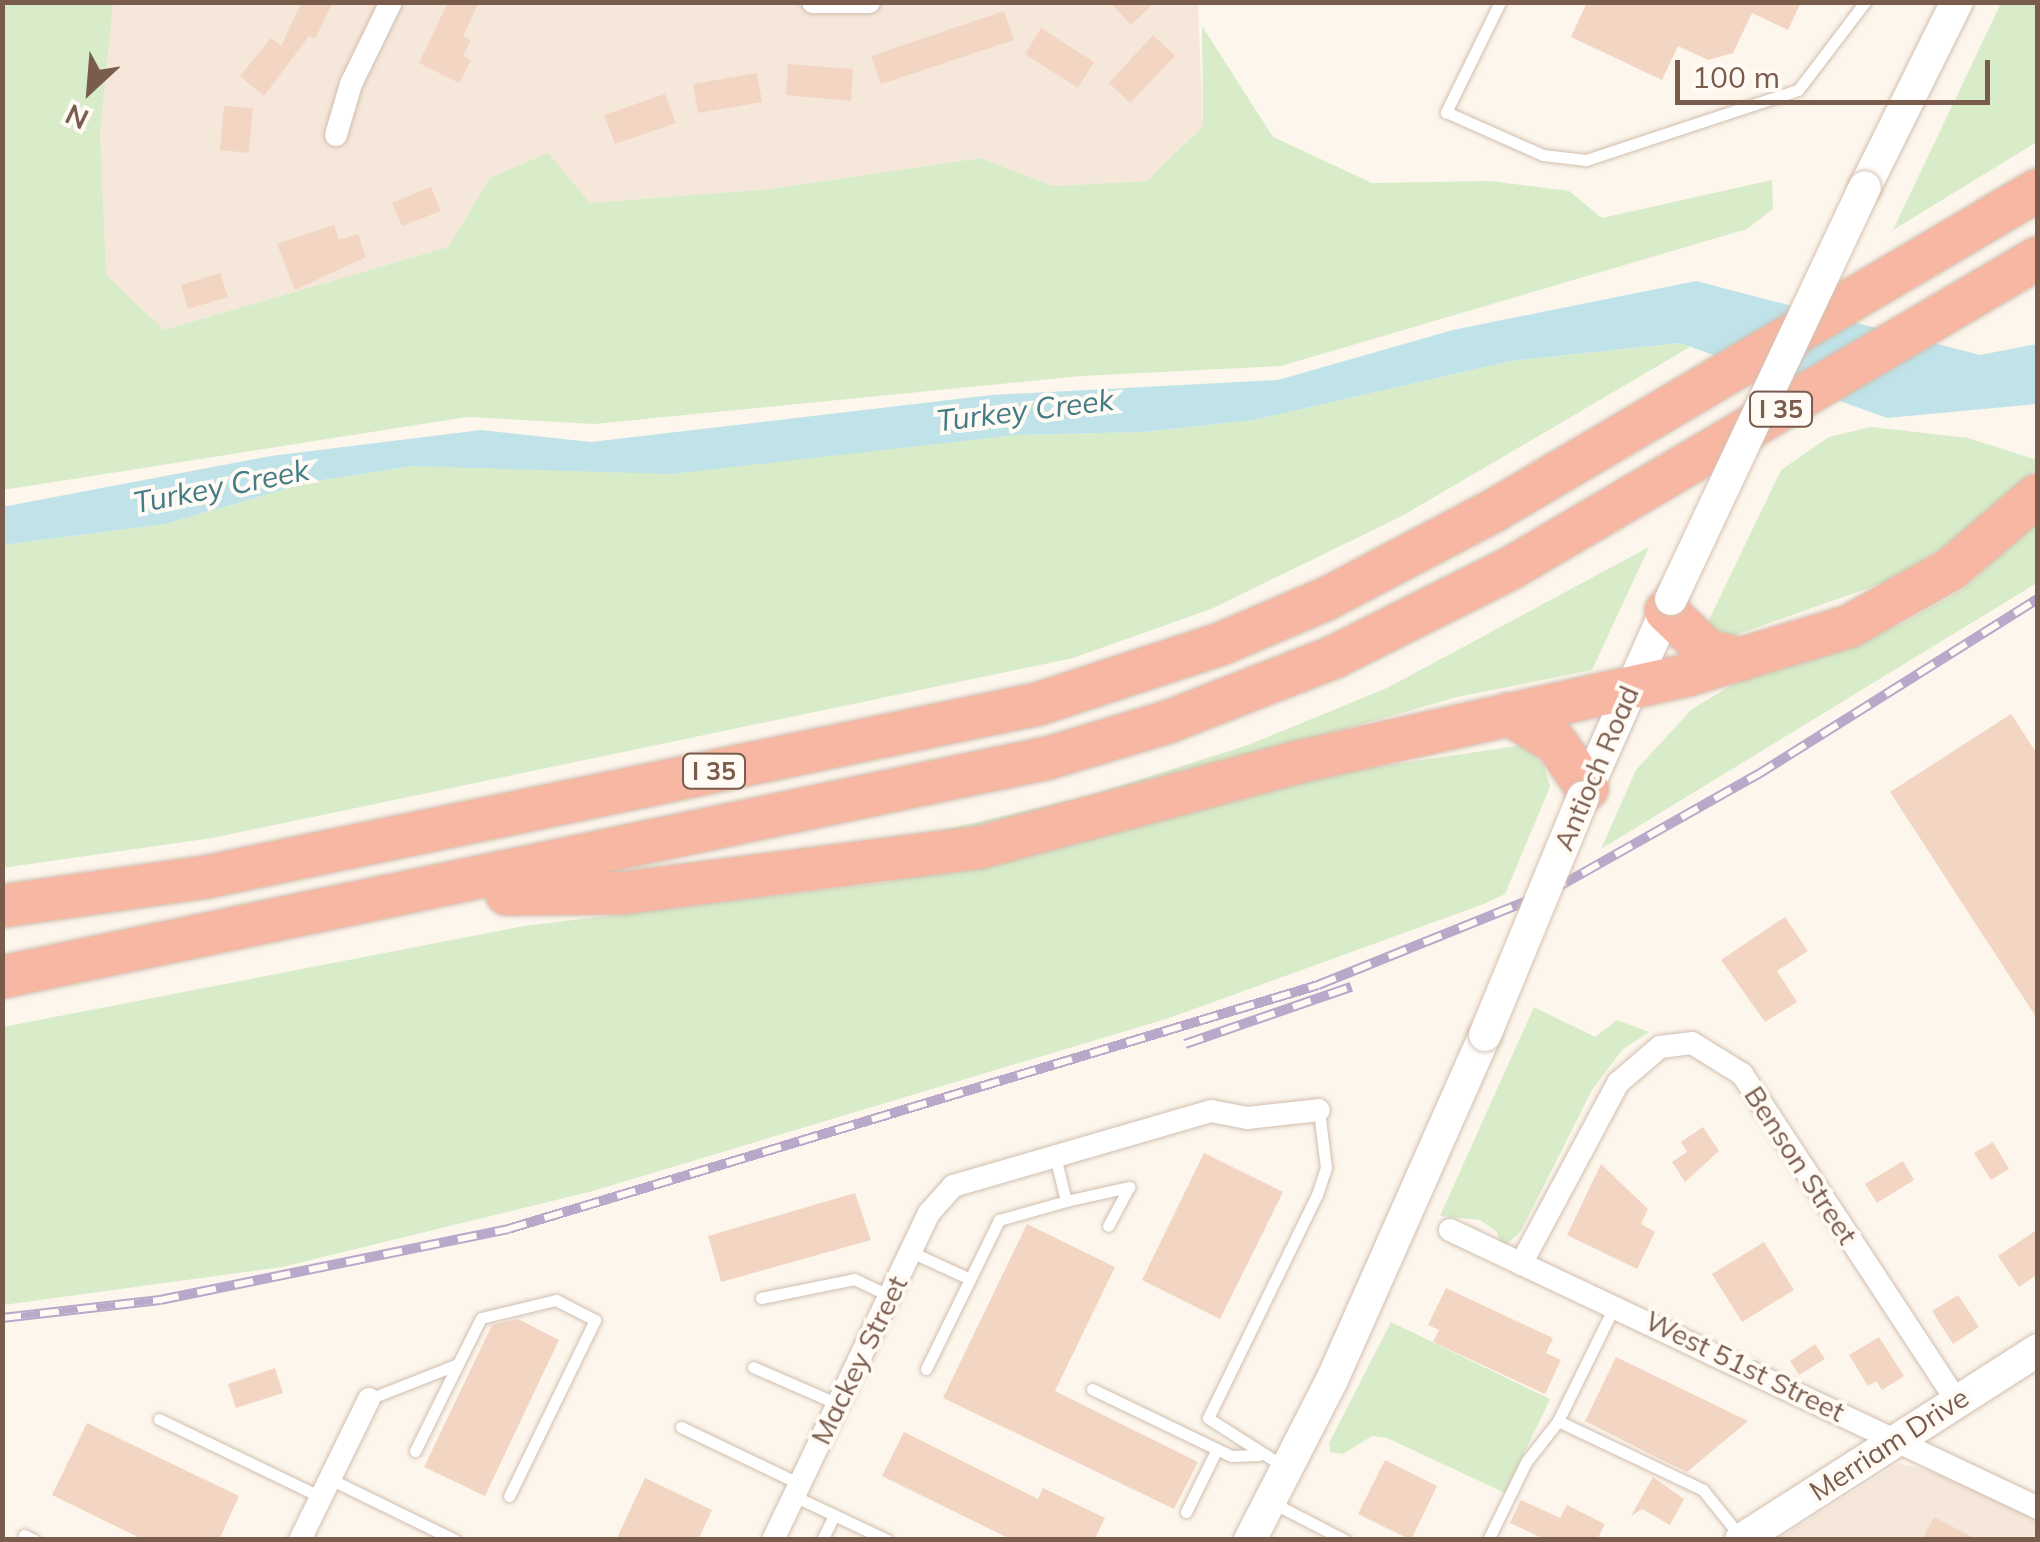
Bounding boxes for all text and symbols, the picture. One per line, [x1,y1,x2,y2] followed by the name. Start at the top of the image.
[40,40,140,140] north arrow
[1680,40,1995,102] scale bar
[1692,58,1780,96] text: 100 m
[59,97,94,138] text: N
[934,381,1116,439] water label: Turkey Creek
[1748,389,1814,429] road number: I 35
[130,451,312,521] water label: Turkey Creek
[1546,681,1646,855] street label: Antioch Road
[682,751,746,791] road number: I 35
[1737,1080,1865,1250] street label: Benson Street
[804,1270,914,1450] street label: Mackey Street
[1640,1303,1850,1429] street label: West 51st Street
[1803,1380,1975,1508] street label: Merriam Drive

